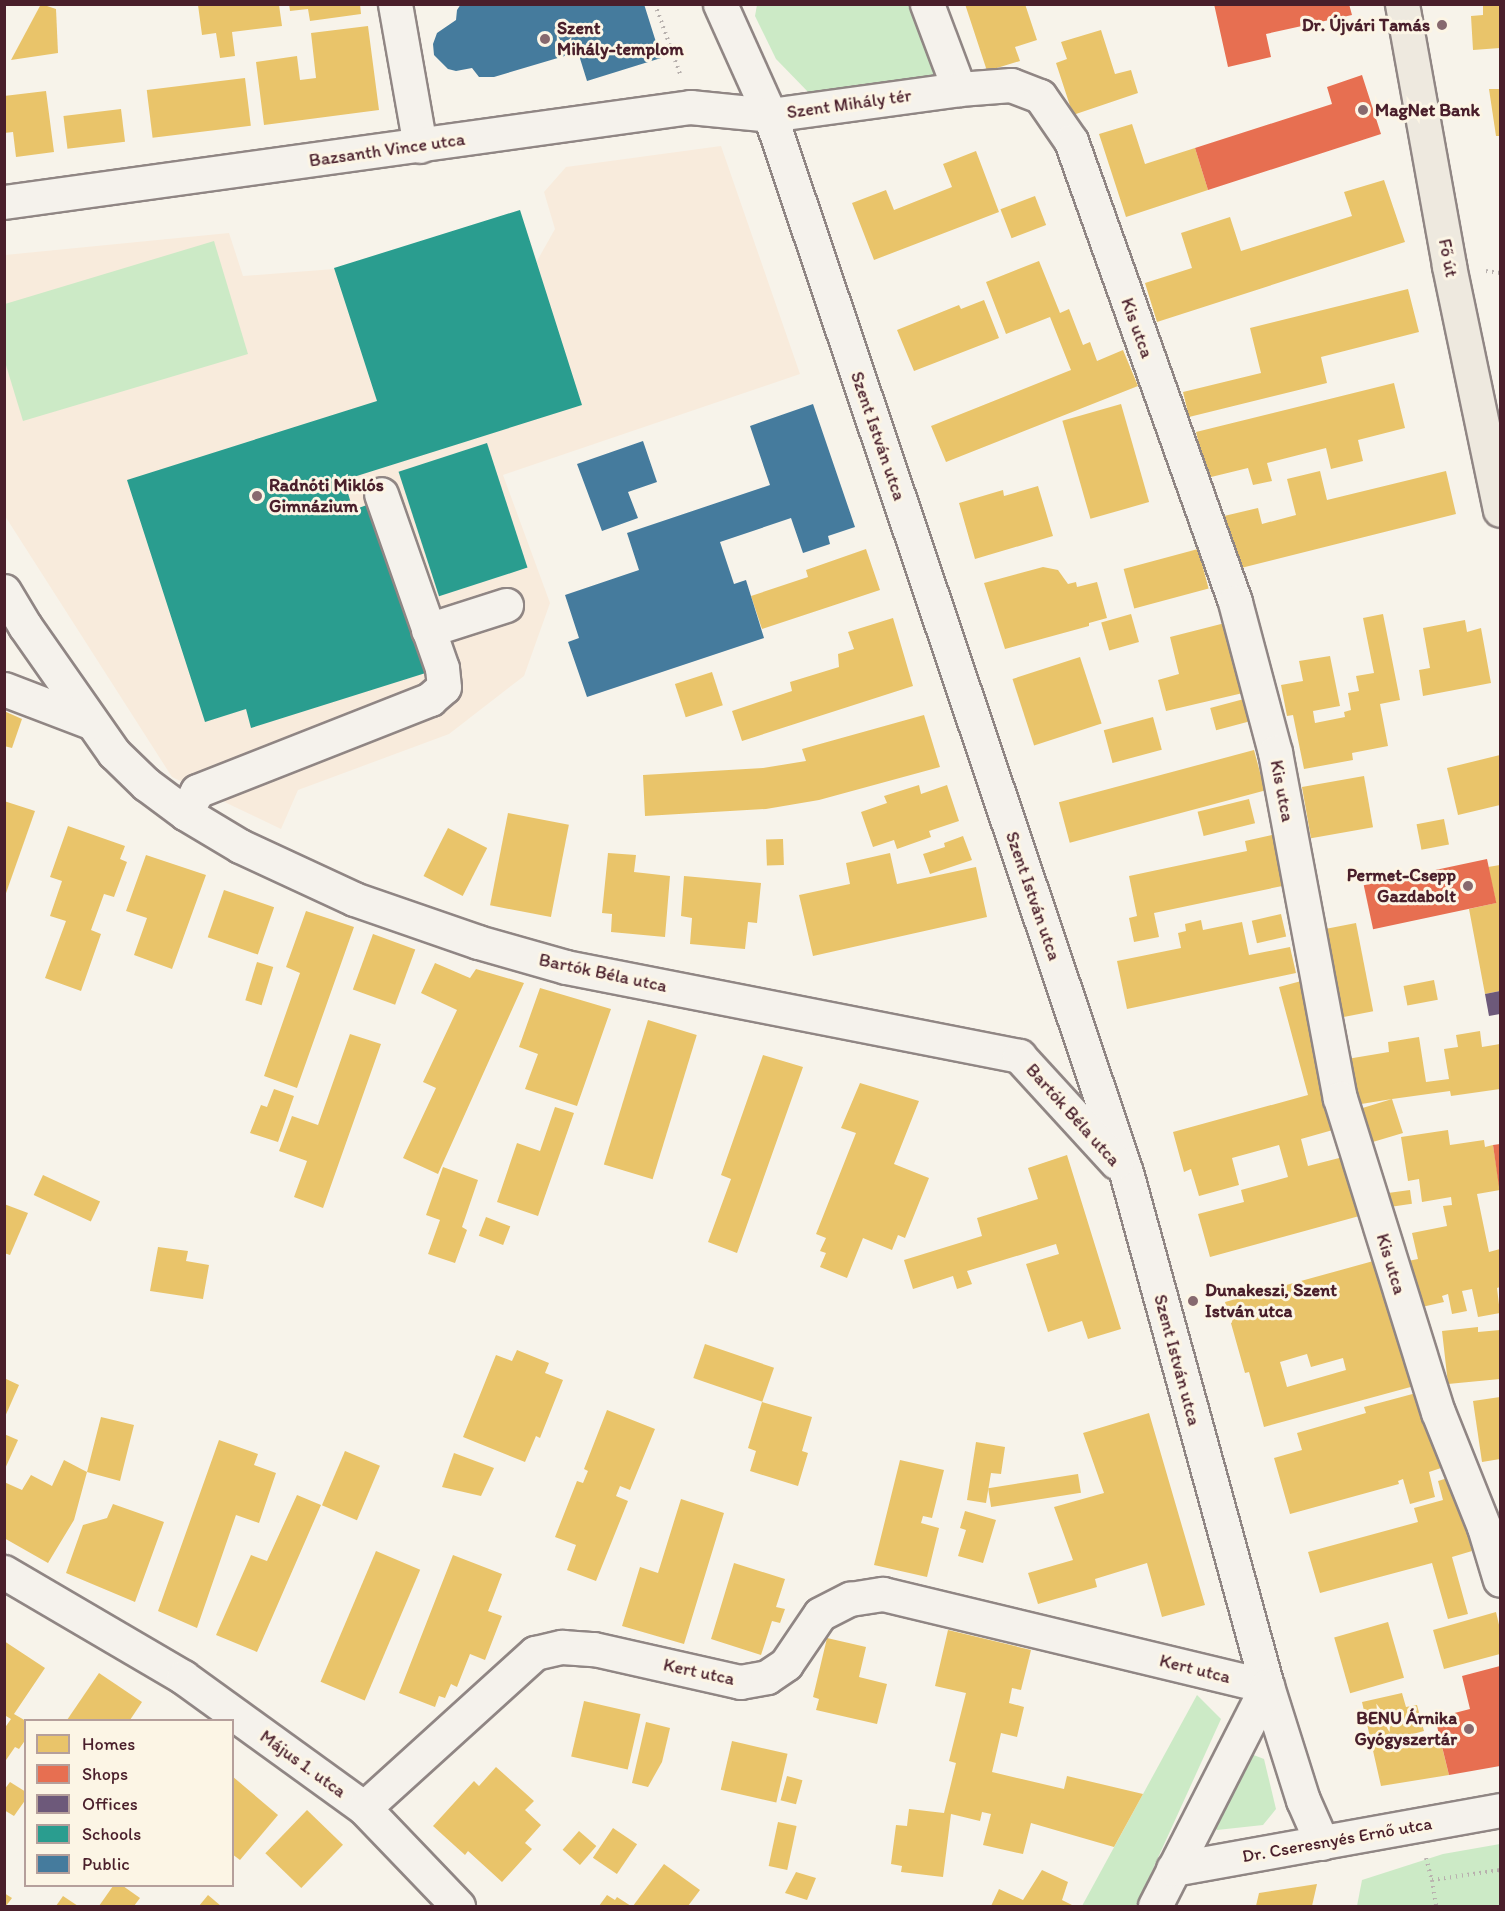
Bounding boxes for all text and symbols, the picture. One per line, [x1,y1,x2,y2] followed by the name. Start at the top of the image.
[1302,14,1430,36] place label: Dr. Újvári Tamás
[557,18,684,60] place label: Szent Mihály-templom
[1435,18,1449,32] marker: Dr. Újvári Tamás
[538,32,552,46] marker: Szent Mihály-templom
[786,85,912,123] street label: Szent Mihály tér
[1375,99,1480,121] place label: MagNet Bank
[1356,103,1370,117] marker: MagNet Bank
[308,128,466,172] street label: Bazsanth Vince utca
[1434,237,1462,279] street label: Fő út
[1116,295,1158,361] street label: Kis utca
[846,369,910,503] street label: Szent István utca
[269,475,384,518] place label: Radnóti Miklós Gimnázium
[250,489,264,503] marker: Radnóti Miklós Gimnázium
[1265,759,1299,823] street label: Kis utca
[1001,829,1065,963] street label: Szent István utca
[1347,865,1456,908] place label: Permet-Csepp Gazdabolt
[1461,879,1475,893] marker: Permet-Csepp Gazdabolt
[537,949,669,997] street label: Bartók Béla utca
[1021,1059,1125,1171] street label: Bartók Béla utca
[1372,1231,1410,1297] street label: Kis utca
[1205,1280,1337,1322] place label: Dunakeszi, Szent István utca
[1149,1292,1205,1428] street label: Szent István utca
[1186,1294,1200,1308] marker: Dunakeszi, Szent István utca
[1158,1650,1232,1688] street label: Kert utca
[662,1654,736,1690] street label: Kert utca
[1354,1708,1457,1750] place label: BENU Árnika Gyógyszertár
[24,1719,234,1887] legend
[1462,1722,1476,1736] marker: BENU Árnika Gyógyszertár
[256,1726,350,1802] street label: Május 1. utca
[82,1733,135,1755] text: Homes
[82,1763,128,1785] text: Shops
[82,1793,138,1815] text: Offices
[1240,1813,1434,1867] street label: Dr. Cseresnyés Ernő utca
[82,1823,141,1845] text: Schools
[82,1853,130,1875] text: Public

